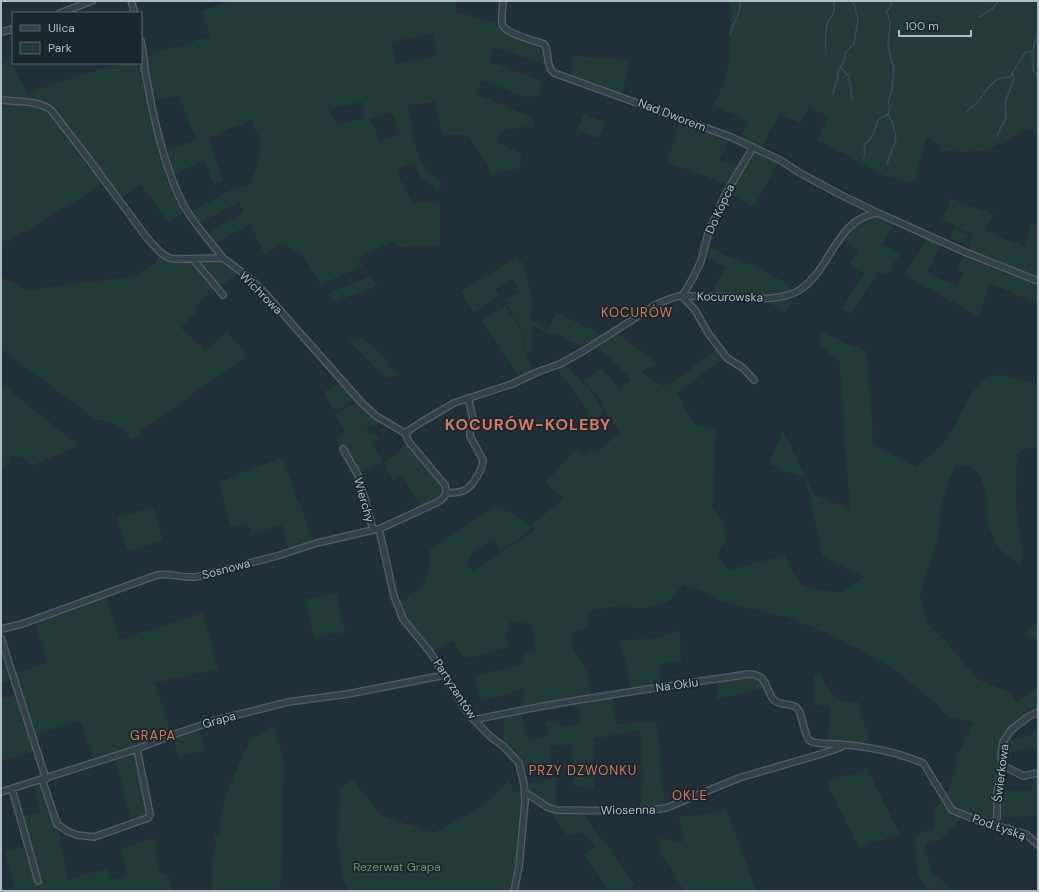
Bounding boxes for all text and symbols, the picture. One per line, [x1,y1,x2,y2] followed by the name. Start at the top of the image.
[12,12,142,64] legend
[899,12,971,38] scale bar
[905,18,939,34] text: 100 m
[48,20,75,36] text: Ulica
[48,40,72,56] text: Park
[636,95,708,135] street label: Nad Dworem
[702,182,738,236] street label: Do Kopca
[236,268,286,318] street label: Wichrowa
[697,288,763,306] street label: Kocurowska
[601,304,673,321] district label: KOCURÓW
[445,414,611,435] district label: KOCURÓW-KOLEBY
[350,476,378,525] street label: Wierchy
[200,555,252,583] street label: Sosnowa
[430,656,480,722] street label: Partyzantów
[655,674,699,696] street label: Na Oklu
[200,708,238,732] street label: Grapa
[130,727,176,744] district label: GRAPA
[990,743,1012,803] street label: Świerkowa
[529,762,637,779] district label: PRZY DZWONKU
[672,787,708,804] district label: OKLE
[600,802,656,818] street label: Wiosenna
[970,810,1028,844] street label: Pod Łyską
[353,859,441,875] park label: Rezerwat Grapa

